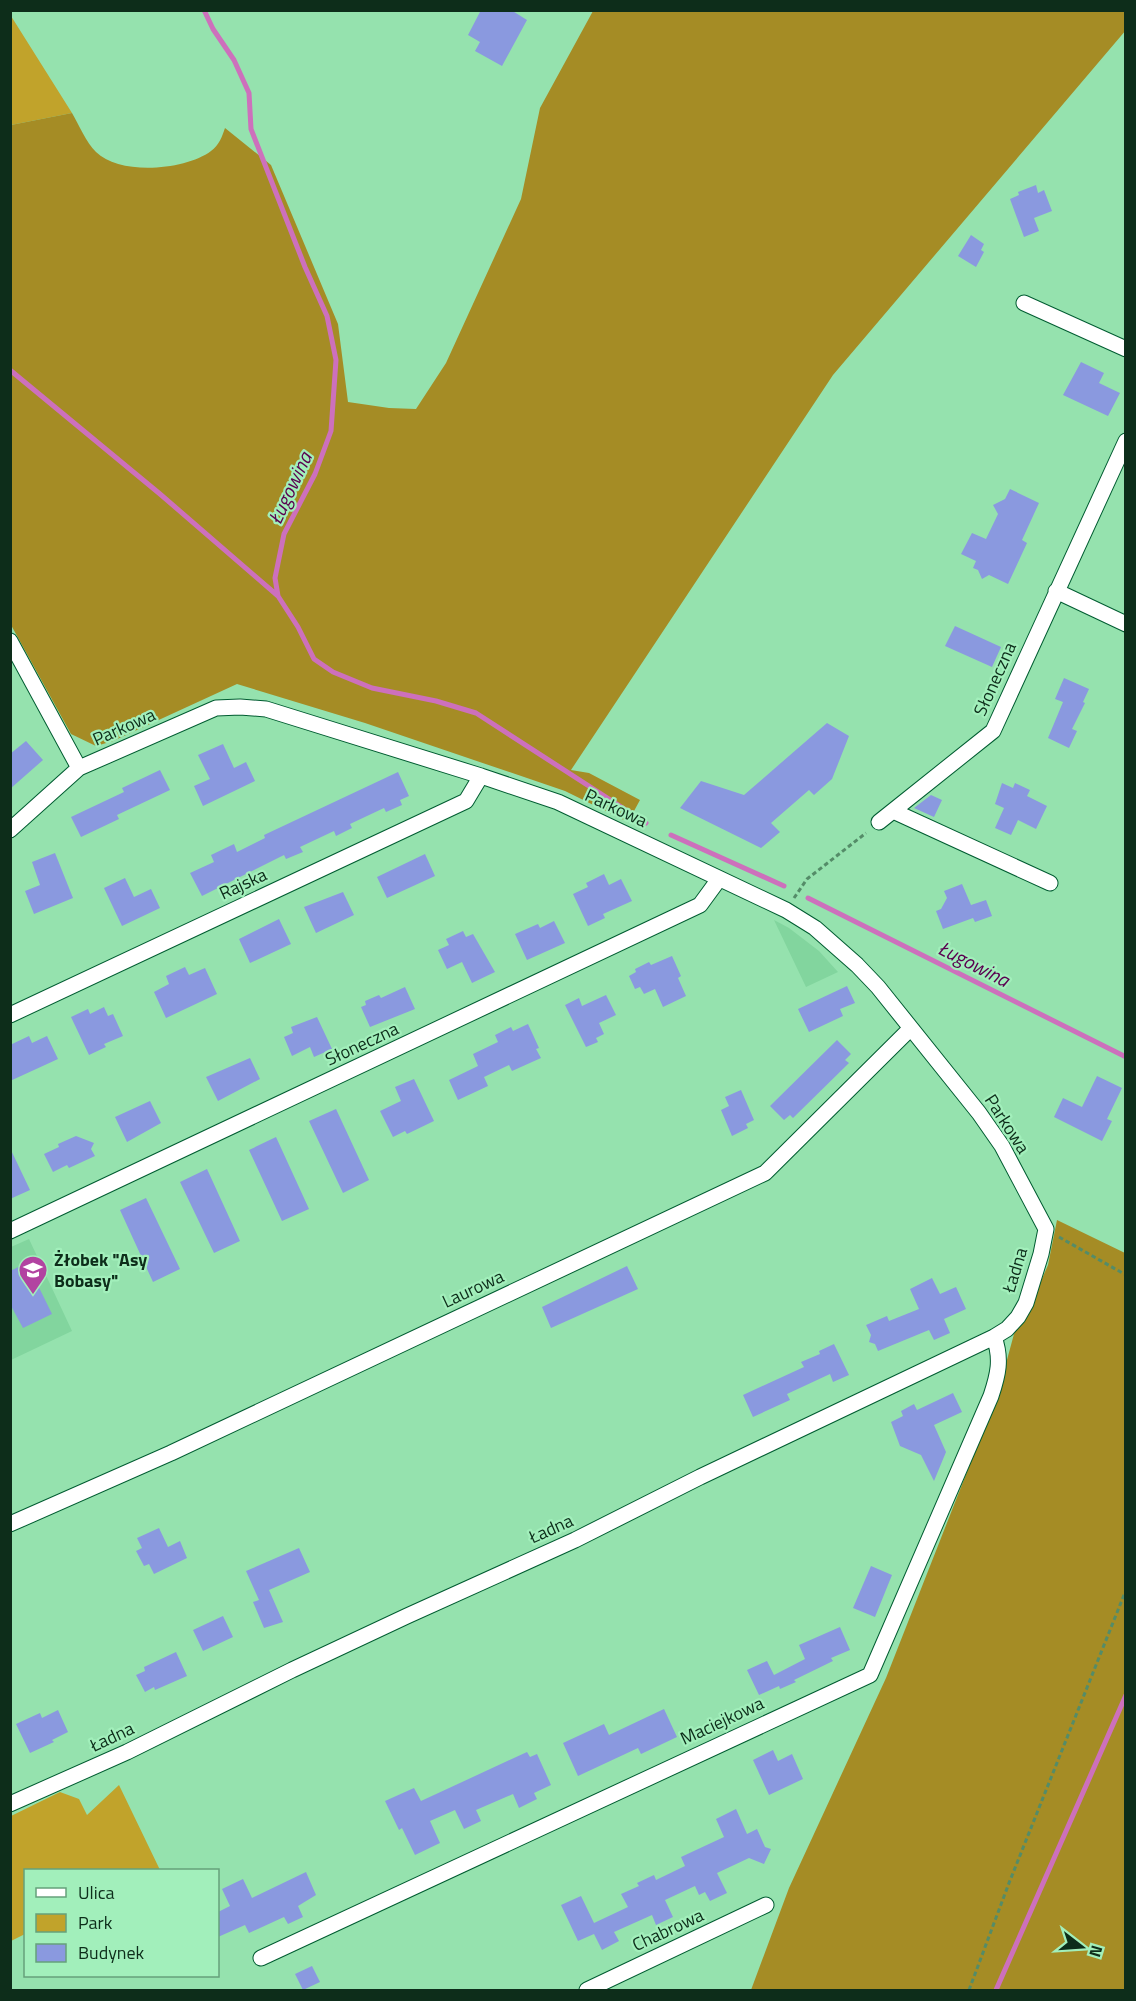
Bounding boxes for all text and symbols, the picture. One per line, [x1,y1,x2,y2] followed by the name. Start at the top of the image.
[259,446,320,529] water label: Ługowina
[966,638,1023,720] street label: Słoneczna
[88,701,160,752] street label: Parkowa
[580,781,652,834] street label: Parkowa
[214,861,271,906] street label: Rajska
[933,932,1016,995] water label: Ługowina
[321,1015,403,1072] street label: Słoneczna
[978,1089,1037,1159] street label: Parkowa
[995,1244,1034,1297] street label: Ładna
[54,1246,147,1294] place label: Żłobek "Asy Bobasy"
[17,1254,49,1296] school or university icon: Żłobek "Asy Bobasy"
[437,1263,508,1315] street label: Laurowa
[523,1507,577,1551] street label: Ładna
[676,1689,768,1752] street label: Maciejkowa
[84,1715,138,1759] street label: Ładna
[24,1869,219,1977] legend
[78,1879,115,1906] text: Ulica
[628,1901,708,1958] street label: Chabrowa
[78,1909,113,1936] text: Park
[1052,1917,1112,1977] north arrow
[78,1939,145,1966] text: Budynek
[1083,1943,1109,1960] text: N

